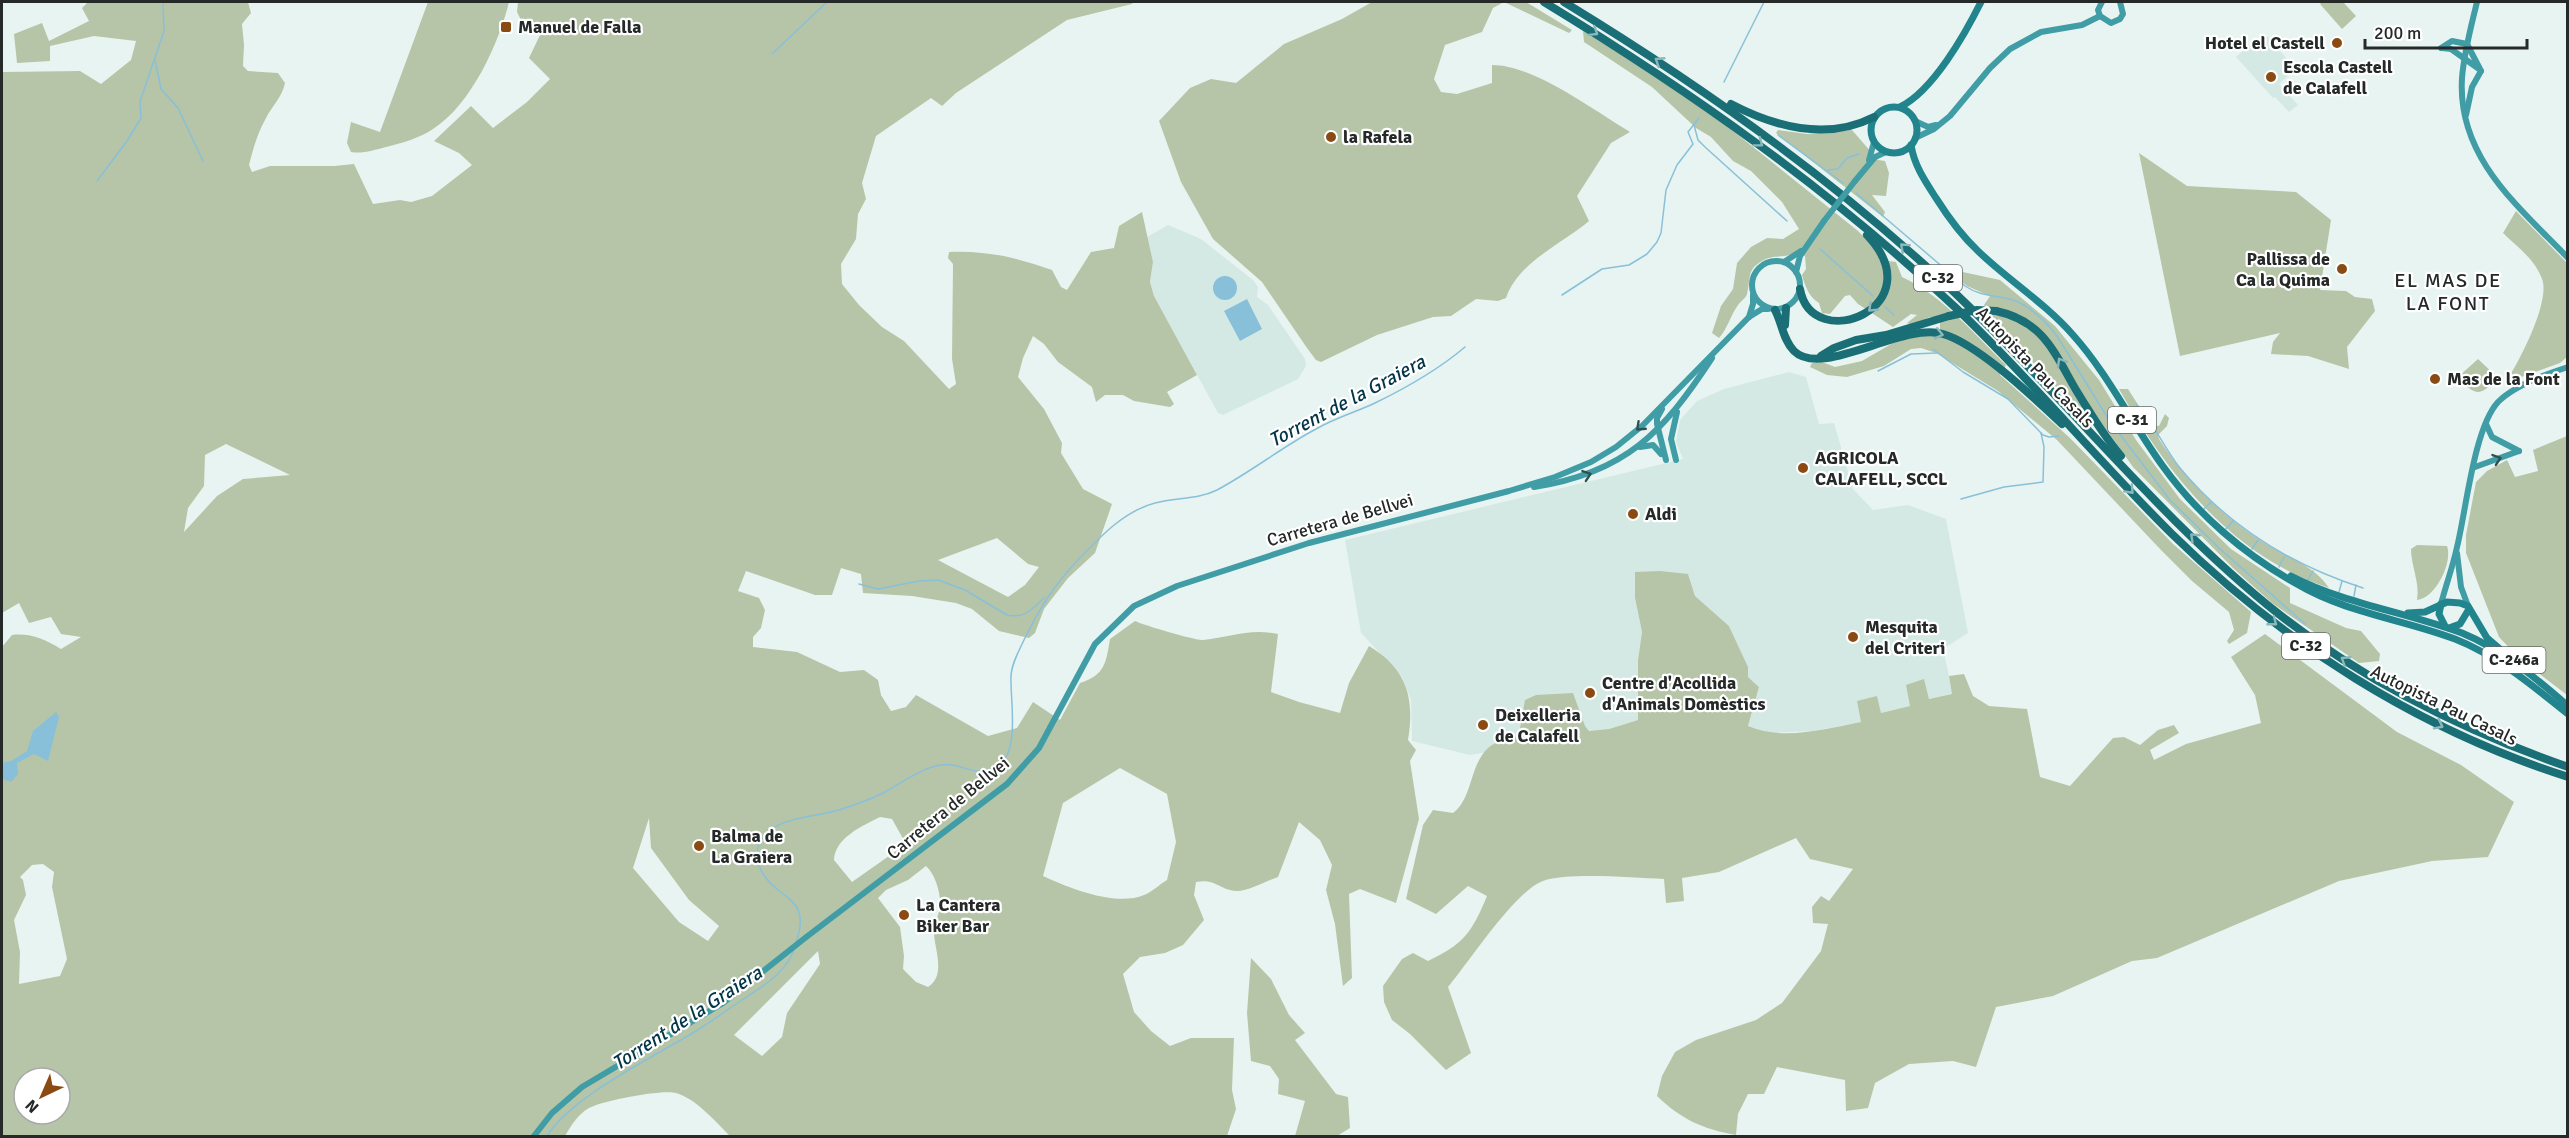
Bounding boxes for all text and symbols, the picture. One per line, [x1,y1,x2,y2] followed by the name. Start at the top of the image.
[2365,12,2527,50] scale bar
[518,16,642,38] place label: Manuel de Falla
[499,20,513,34] marker: Manuel de Falla
[2374,22,2421,44] text: 200 m
[1588,25,1598,37] one-way arrow
[2205,32,2325,54] place label: Hotel el Castell
[2330,36,2344,50] marker: Hotel el Castell
[2283,56,2393,99] place label: Escola Castell de Calafell
[1655,57,1665,69] one-way arrow
[2264,70,2278,84] marker: Escola Castell de Calafell
[1343,126,1412,148] place label: la Rafela
[1324,130,1338,144] marker: la Rafela
[1752,135,1763,146] one-way arrow
[1900,243,1910,254] one-way arrow
[2236,248,2330,291] place label: Pallissa de Ca la Quima
[2335,262,2349,276] marker: Pallissa de Ca la Quima
[1914,265,1962,291] road number: C-32
[2394,268,2502,316] district label: EL MAS DE LA FONT
[1868,301,1878,312] one-way arrow
[1971,302,2099,432] street label: Autopista Pau Casals
[1934,327,1944,340] one-way arrow
[1264,349,1430,453] water label: Torrent de la Graiera
[2056,358,2068,368] one-way arrow
[2447,368,2560,390] place label: Mas de la Font
[2428,372,2442,386] marker: Mas de la Font
[2108,407,2156,433] road number: C-31
[1636,420,1647,431] one-way arrow
[1815,447,1948,490] place label: AGRICOLA CALAFELL, SCCL
[2491,453,2502,466] one-way arrow
[1796,461,1810,475] marker: AGRICOLA CALAFELL, SCCL
[1581,469,1592,482] one-way arrow
[2123,484,2134,494] one-way arrow
[1264,489,1416,551] street label: Carretera de Bellvei
[1645,503,1677,525] place label: Aldi
[1626,507,1640,521] marker: Aldi
[2190,534,2201,545] one-way arrow
[2267,615,2278,626] one-way arrow
[1865,616,1945,659] place label: Mesquita del Criteri
[1846,630,1860,644] marker: Mesquita del Criteri
[2282,633,2330,659] road number: C-32
[2482,647,2546,673] road number: C-246a
[2341,656,2352,667] one-way arrow
[2367,660,2521,750] street label: Autopista Pau Casals
[1602,672,1765,715] place label: Centre d'Acollida d'Animals Domèstics
[1583,686,1597,700] marker: Centre d'Acollida d'Animals Domèstics
[1495,704,1581,747] place label: Deixelleria de Calafell
[1476,718,1490,732] marker: Deixelleria de Calafell
[2432,718,2443,729] one-way arrow
[882,752,1014,864] street label: Carretera de Bellvei
[711,825,792,868] place label: Balma de La Graiera
[692,839,706,853] marker: Balma de La Graiera
[916,894,1000,937] place label: La Cantera Biker Bar
[897,908,911,922] marker: La Cantera Biker Bar
[607,960,767,1076] water label: Torrent de la Graiera
[12,1066,72,1126] north arrow
[21,1095,43,1117] text: N

